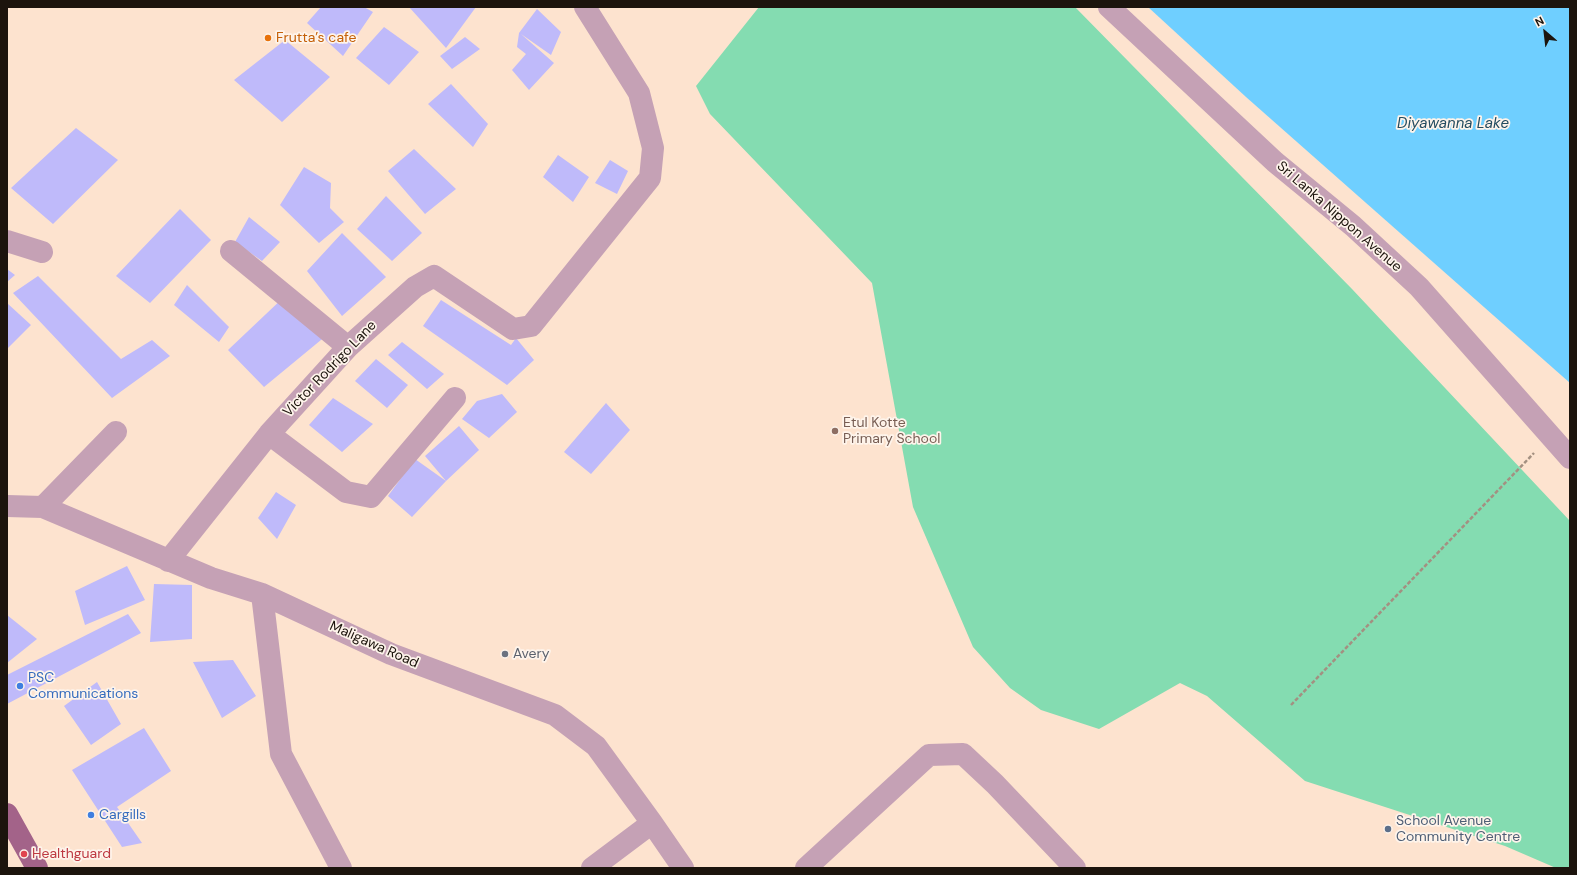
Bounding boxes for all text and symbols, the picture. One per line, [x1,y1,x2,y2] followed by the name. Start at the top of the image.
[1525,12,1565,52] north arrow
[1533,13,1546,29] text: N
[276,30,356,46] place label: Frutta’s cafe
[263,33,273,43] marker: Frutta’s cafe
[1397,115,1509,133] water label: Diyawanna Lake
[1273,158,1405,276] street label: Sri Lanka Nippon Avenue
[280,317,380,421] street label: Victor Rodrigo Lane
[843,415,940,448] place label: Etul Kotte Primary School
[830,426,840,436] marker: Etul Kotte Primary School
[327,618,421,672] street label: Maligawa Road
[513,646,550,662] place label: Avery
[500,649,510,659] marker: Avery
[28,670,138,702] place label: PSC Communications
[15,681,25,691] marker: PSC Communications
[99,807,146,823] place label: Cargills
[86,810,96,820] marker: Cargills
[1396,813,1520,846] place label: School Avenue Community Centre
[1383,824,1393,834] marker: School Avenue Community Centre
[32,846,111,862] place label: Healthguard
[19,849,29,859] marker: Healthguard

